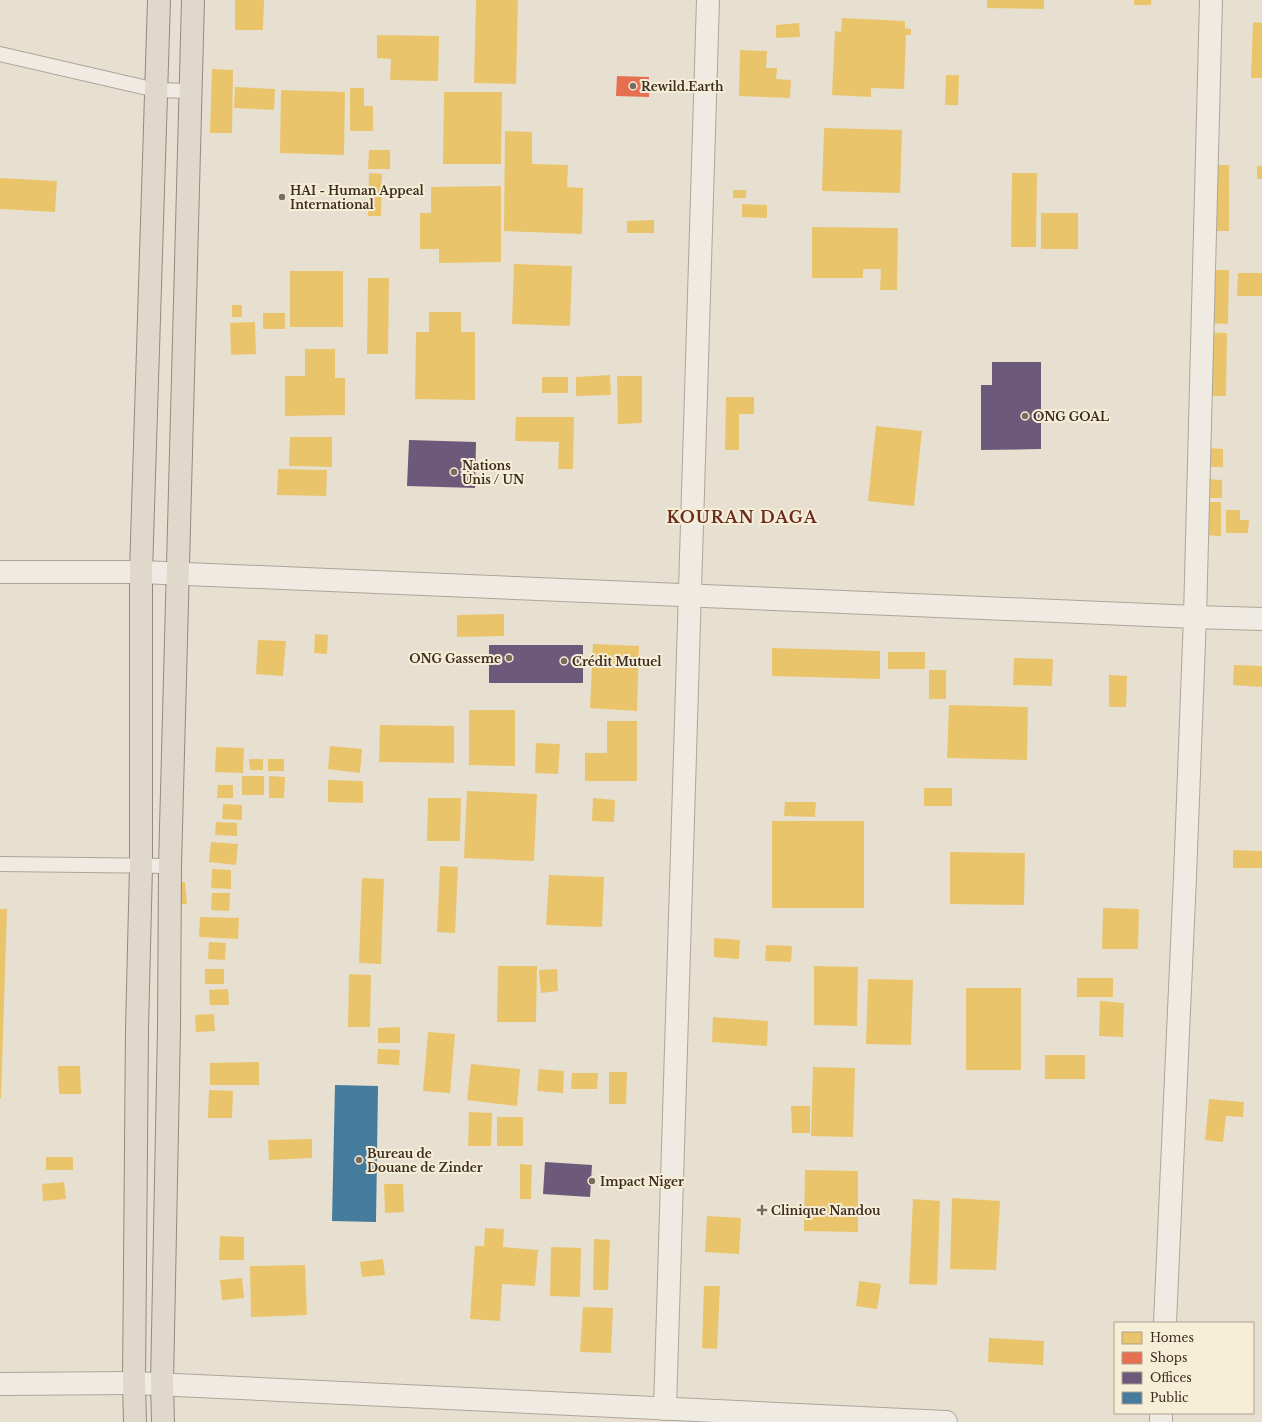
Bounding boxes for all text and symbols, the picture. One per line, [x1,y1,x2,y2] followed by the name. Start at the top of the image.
[641,79,724,94] place label: Rewild.Earth
[628,81,638,91] marker: Rewild.Earth
[290,183,425,212] place label: HAI - Human Appeal International
[277,192,287,202] marker: HAI - Human Appeal International
[1033,409,1109,424] place label: ONG GOAL
[1020,411,1030,421] marker: ONG GOAL
[462,458,525,487] place label: Nations Unis / UN
[449,467,459,477] marker: Nations Unis / UN
[666,507,818,527] district label: KOURAN DAGA
[409,651,501,666] place label: ONG Gasseme
[504,653,514,663] marker: ONG Gasseme
[572,654,662,669] place label: Crédit Mutuel
[559,656,569,666] marker: Crédit Mutuel
[367,1146,483,1175] place label: Bureau de Douane de Zinder
[354,1155,364,1165] marker: Bureau de Douane de Zinder
[600,1174,684,1189] place label: Impact Niger
[587,1176,597,1186] marker: Impact Niger
[771,1203,881,1218] place label: Clinique Nandou
[756,1204,768,1216] marker: Clinique Nandou
[1114,1322,1254,1414] legend
[1150,1330,1194,1345] text: Homes
[1150,1350,1187,1365] text: Shops
[1150,1370,1192,1385] text: Offices
[1150,1390,1189,1405] text: Public

